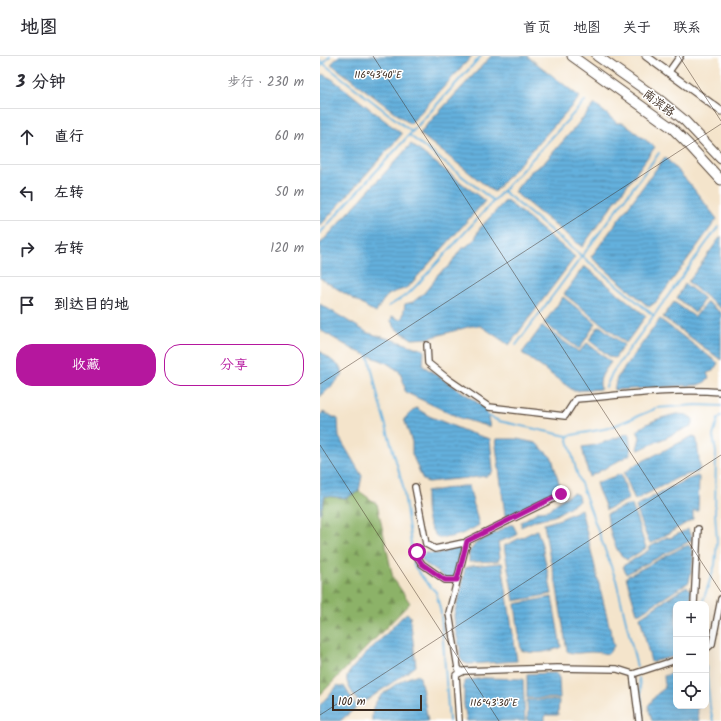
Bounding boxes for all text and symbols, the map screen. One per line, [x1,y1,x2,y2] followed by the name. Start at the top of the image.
[20,13,58,43] text: 地图
[523,17,551,39] text: 首页
[573,17,601,39] text: 地图
[623,17,651,39] text: 关于
[673,17,701,39] text: 联系
[354,67,403,83] text: 116°43'40"E
[16,69,66,96] text: 3 分钟
[227,72,304,93] text: 步行 · 230 m
[639,85,679,122] street label: 南滨路
[54,125,84,149] text: 直行
[16,126,38,148] icon: ahead
[275,126,304,147] text: 60 m
[54,181,84,205] text: 左转
[16,182,38,204] icon: left
[275,182,304,203] text: 50 m
[54,237,84,261] text: 右转
[16,238,38,260] icon: right
[270,238,304,259] text: 120 m
[54,293,129,317] text: 到达目的地
[16,294,38,316] icon: arrive
[16,344,156,386] button: 收藏
[164,344,304,386] button: 分享
[552,485,570,503] route end
[408,543,426,561] route start
[673,601,709,709] map controls
[673,601,709,637] button: +
[673,637,709,673] button: −
[673,673,709,709] button: locate
[332,693,422,712] scale bar
[338,693,366,711] text: 100 m
[470,695,519,711] text: 116°43'30"E

